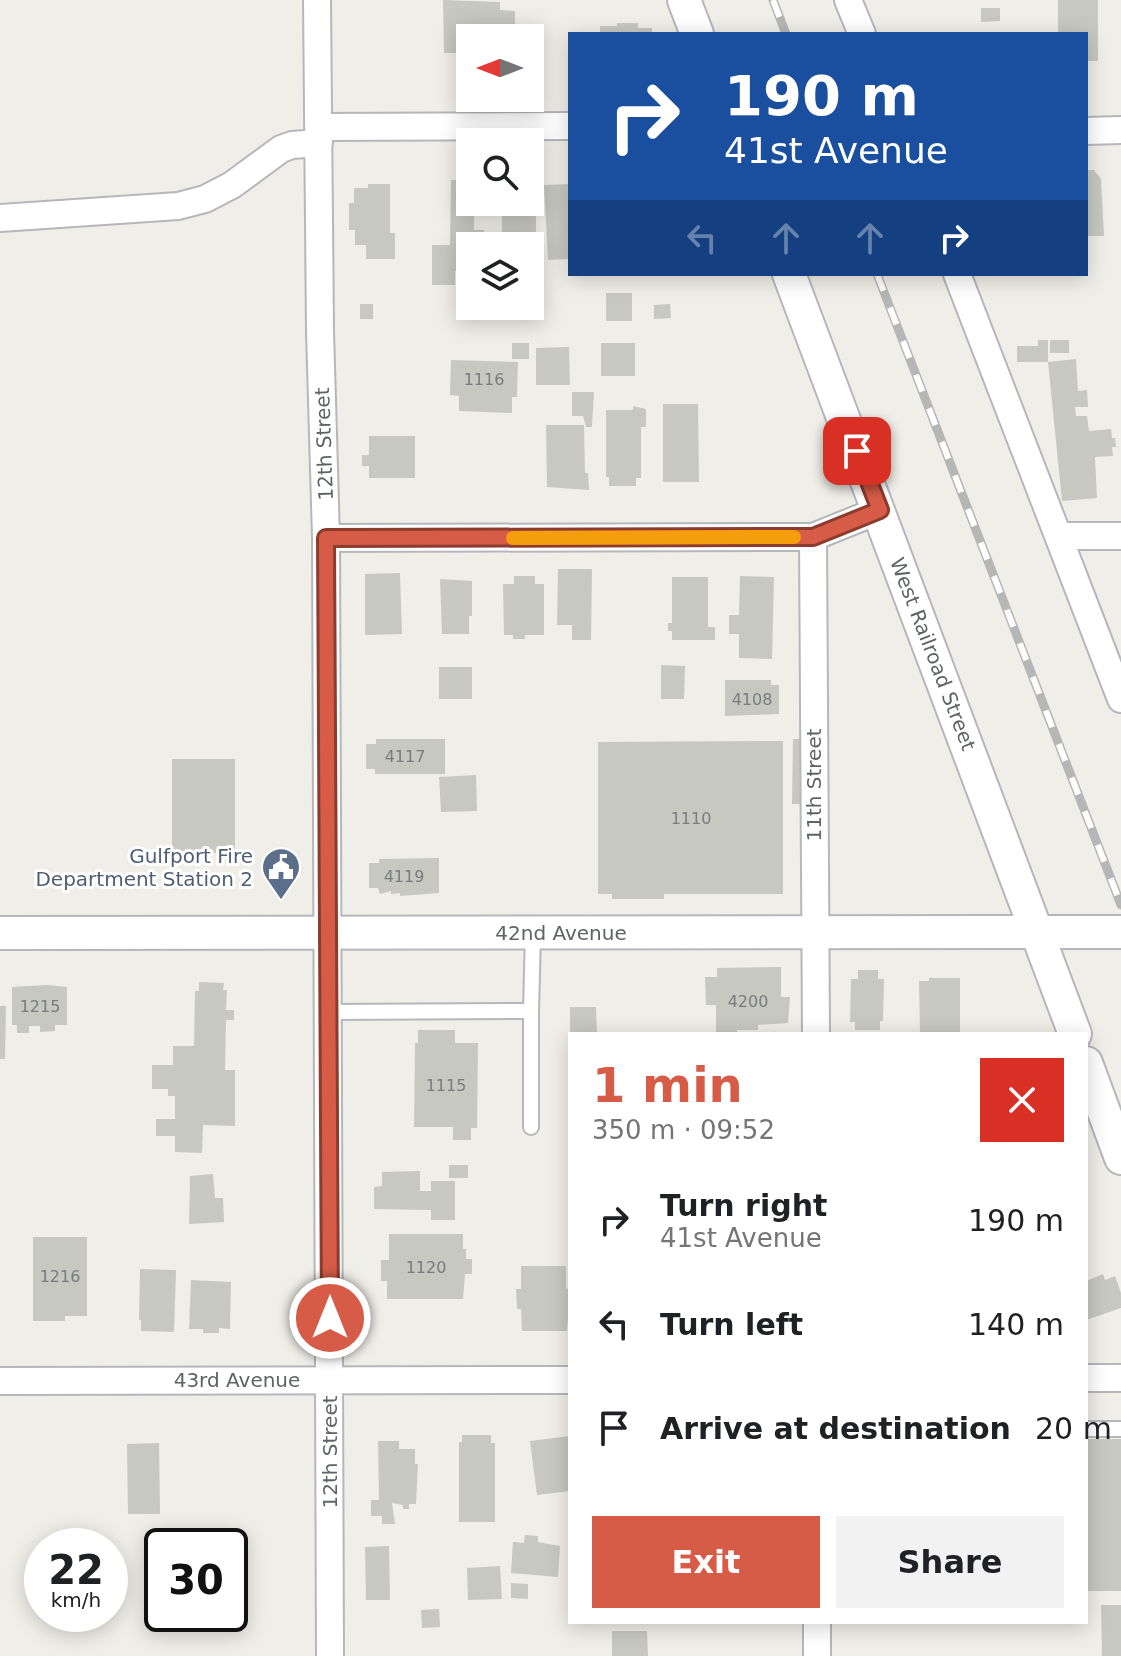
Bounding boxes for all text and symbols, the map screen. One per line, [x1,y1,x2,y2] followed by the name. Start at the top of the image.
[456,24,544,112] north arrow
[456,24,544,320] map controls
[724,63,919,128] text: 190 m
[592,64,696,168] icon: right
[456,128,544,216] button: search
[724,130,948,171] text: 41st Avenue
[680,216,724,260] icon: left
[764,216,808,260] icon: ahead
[848,216,892,260] icon: ahead
[932,216,976,260] icon: right
[456,232,544,320] button: layers
[464,370,504,389] house number: 1116
[310,387,338,501] street label: 12th Street
[823,417,891,485] pin
[835,429,879,473] icon: arrive
[885,554,981,754] street label: West Railroad Street
[732,690,772,709] house number: 4108
[802,728,826,842] street label: 11th Street
[385,747,425,766] house number: 4117
[671,809,711,828] house number: 1110
[35,844,253,891] place label: Gulfport Fire Department Station 2
[260,846,302,901] public building icon: Gulfport Fire Department Station 2
[384,867,424,886] house number: 4119
[495,921,627,945] street label: 42nd Avenue
[728,992,768,1011] house number: 4200
[20,997,60,1016] house number: 1215
[592,1057,743,1113] text: 1 min
[980,1058,1064,1142] button: close
[426,1076,466,1095] house number: 1115
[592,1115,775,1145] text: 350 m · 09:52
[660,1188,827,1223] text: Turn right
[592,1198,636,1242] icon: right
[968,1203,1064,1238] text: 190 m
[660,1223,822,1253] text: 41st Avenue
[406,1258,446,1277] house number: 1120
[40,1267,80,1286] house number: 1216
[288,1276,372,1360] position arrow
[592,1302,636,1346] icon: left
[660,1307,803,1342] text: Turn left
[968,1307,1064,1342] text: 140 m
[174,1368,300,1392] street label: 43rd Avenue
[318,1395,342,1509] street label: 12th Street
[592,1406,636,1450] icon: arrive
[660,1411,1011,1446] text: Arrive at destination
[1035,1411,1112,1446] text: 20 m
[592,1516,820,1608] button: Exit
[836,1516,1064,1608] button: Share
[144,1528,248,1632] speed limit sign: 30
[48,1547,104,1593] text: 22
[51,1588,101,1612] text: km/h

